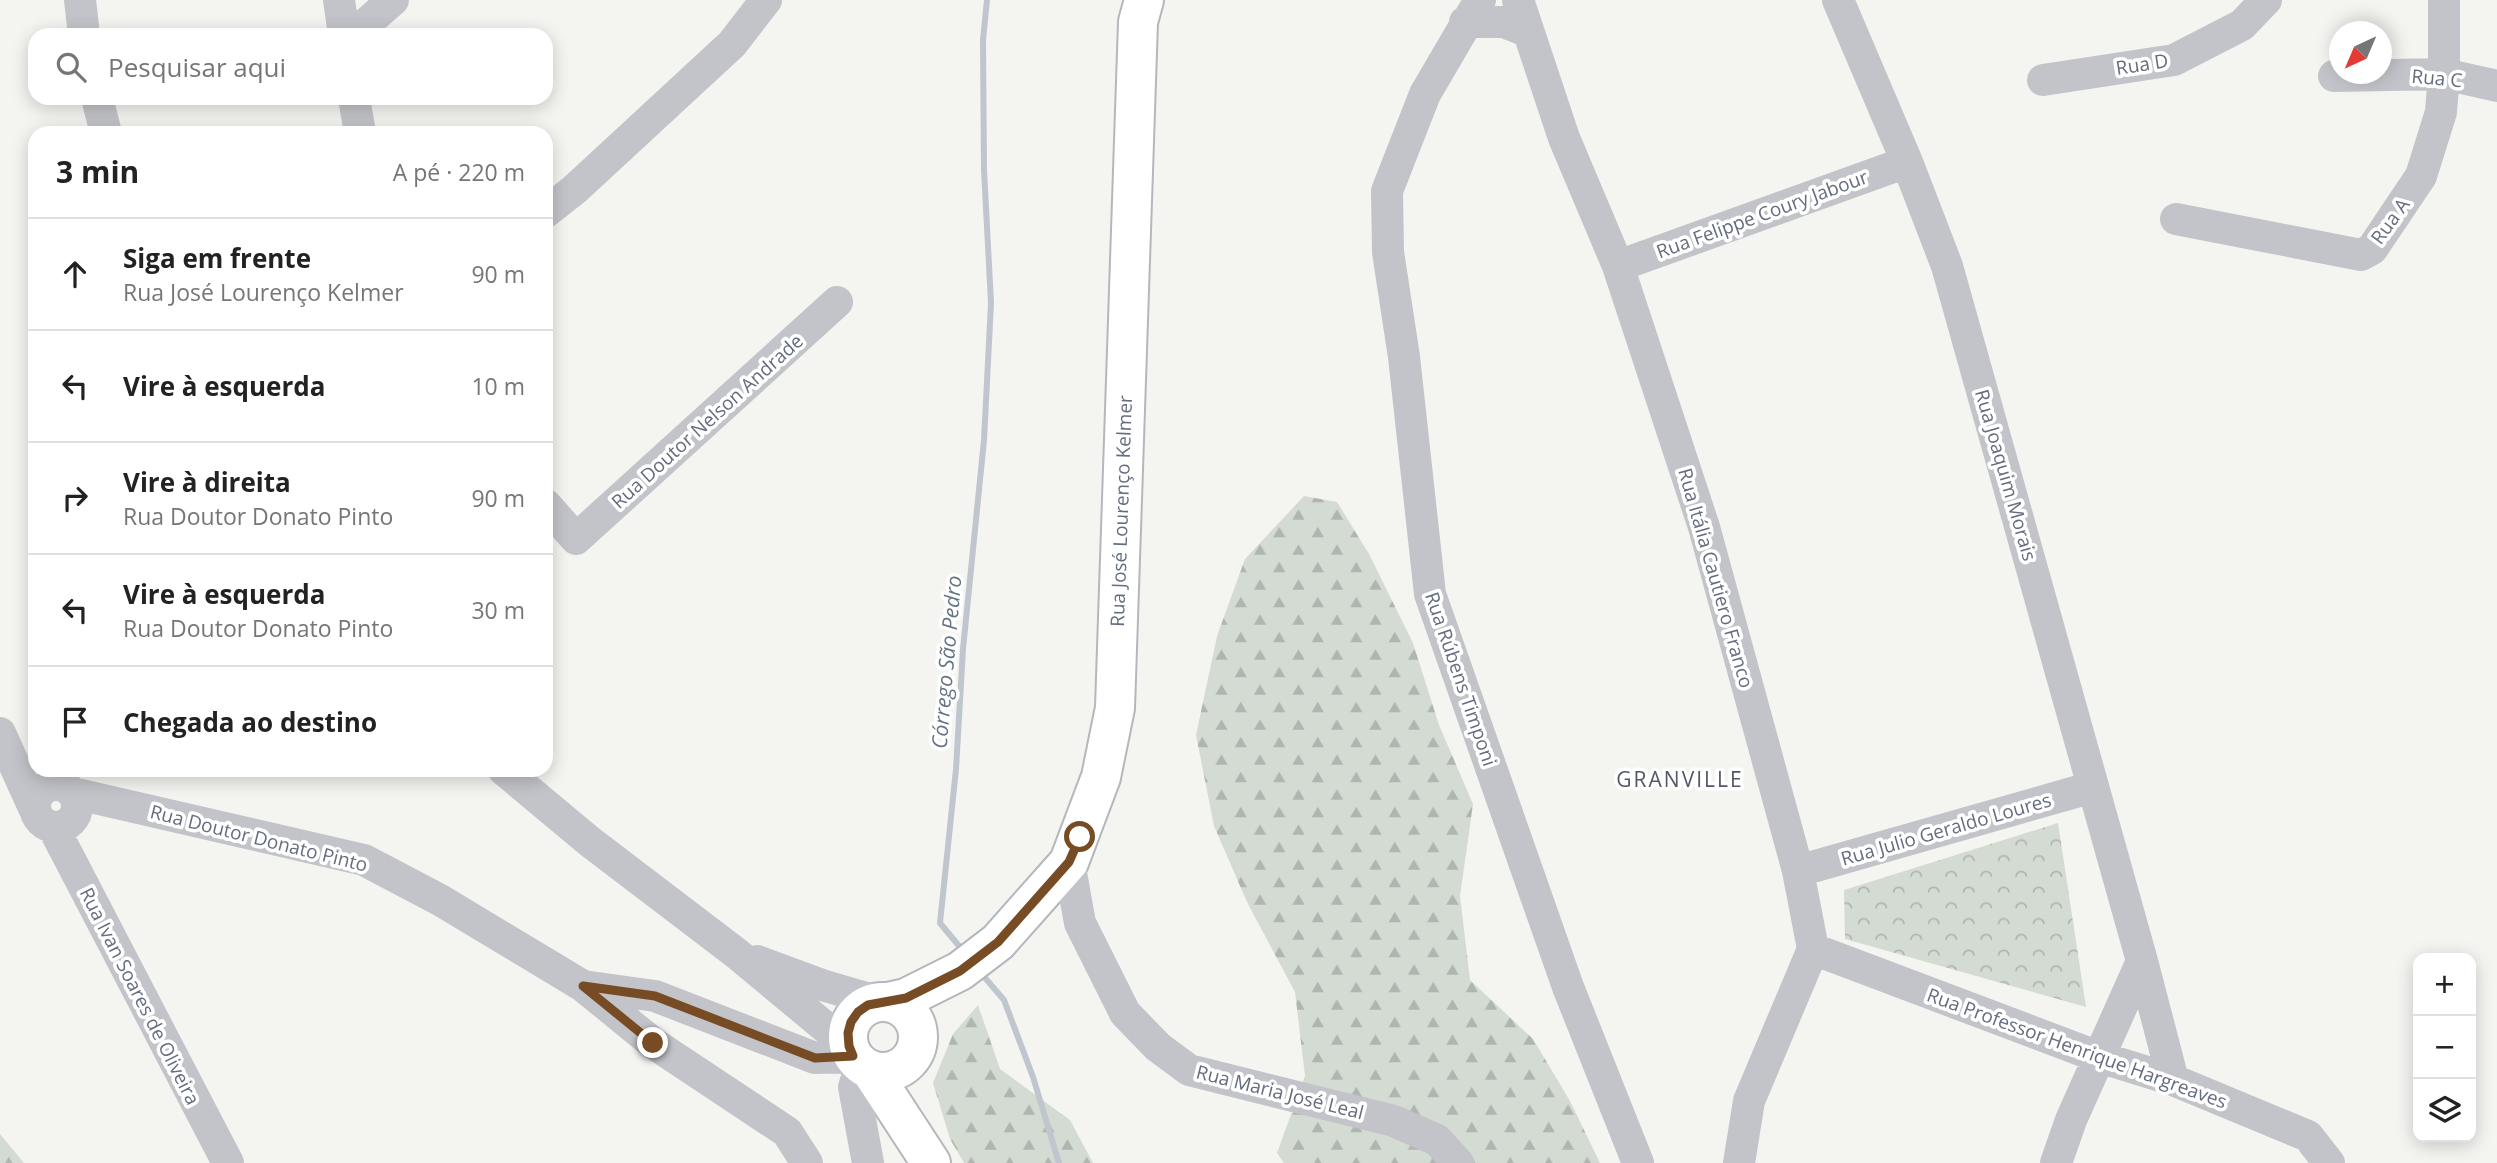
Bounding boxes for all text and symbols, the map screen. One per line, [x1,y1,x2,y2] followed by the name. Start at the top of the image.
[2329,21,2392,84] north arrow
[28,28,553,105] search box
[2114,47,2170,81] street label: Rua D
[52,48,90,86] icon: search
[108,49,286,85] text: Pesquisar aqui
[2411,63,2463,93] street label: Rua C
[56,151,139,192] text: 3 min
[393,156,525,188] text: A pé · 220 m
[1653,164,1872,264] street label: Rua Felippe Coury Jabour
[2365,193,2415,249] street label: Rua A
[123,240,311,276] text: Siga em frente
[56,255,94,293] icon: ahead
[471,258,525,290] text: 90 m
[123,276,404,308] text: Rua José Lourenço Kelmer
[606,328,808,514] street label: Rua Doutor Nelson Andrade
[56,367,94,405] icon: left
[123,368,325,404] text: Vire à esquerda
[471,370,525,402] text: 10 m
[1969,386,2043,564] street label: Rua Joaquim Morais
[1104,395,1138,627] street label: Rua José Lourenço Kelmer
[123,464,291,500] text: Vire à direita
[1672,465,1760,691] street label: Rua Itália Cautiero Franco
[56,479,94,517] icon: right
[471,482,525,514] text: 90 m
[123,500,393,532] text: Rua Doutor Donato Pinto
[924,574,968,750] water label: Córrego São Pedro
[123,576,325,612] text: Vire à esquerda
[1419,588,1503,770] street label: Rua Rúbens Timponi
[56,591,94,629] icon: left
[471,594,525,626] text: 30 m
[123,612,393,644] text: Rua Doutor Donato Pinto
[56,703,94,741] icon: arrive
[123,704,377,740] text: Chegada ao destino
[1616,765,1744,793] district label: GRANVILLE
[1838,787,2054,871] street label: Rua Julio Geraldo Loures
[148,798,370,878] street label: Rua Doutor Donato Pinto
[1064,821,1095,852] route start
[74,883,206,1109] street label: Rua Ivan Soares de Oliveira
[2413,953,2476,1142] map controls
[2413,953,2476,1016] button: +
[1923,981,2231,1115] street label: Rua Professor Henrique Hargreaves
[2413,1016,2476,1079] button: −
[637,1027,668,1058] route end
[1194,1059,1366,1125] street label: Rua Maria José Leal
[2413,1079,2476,1142] button: layers

